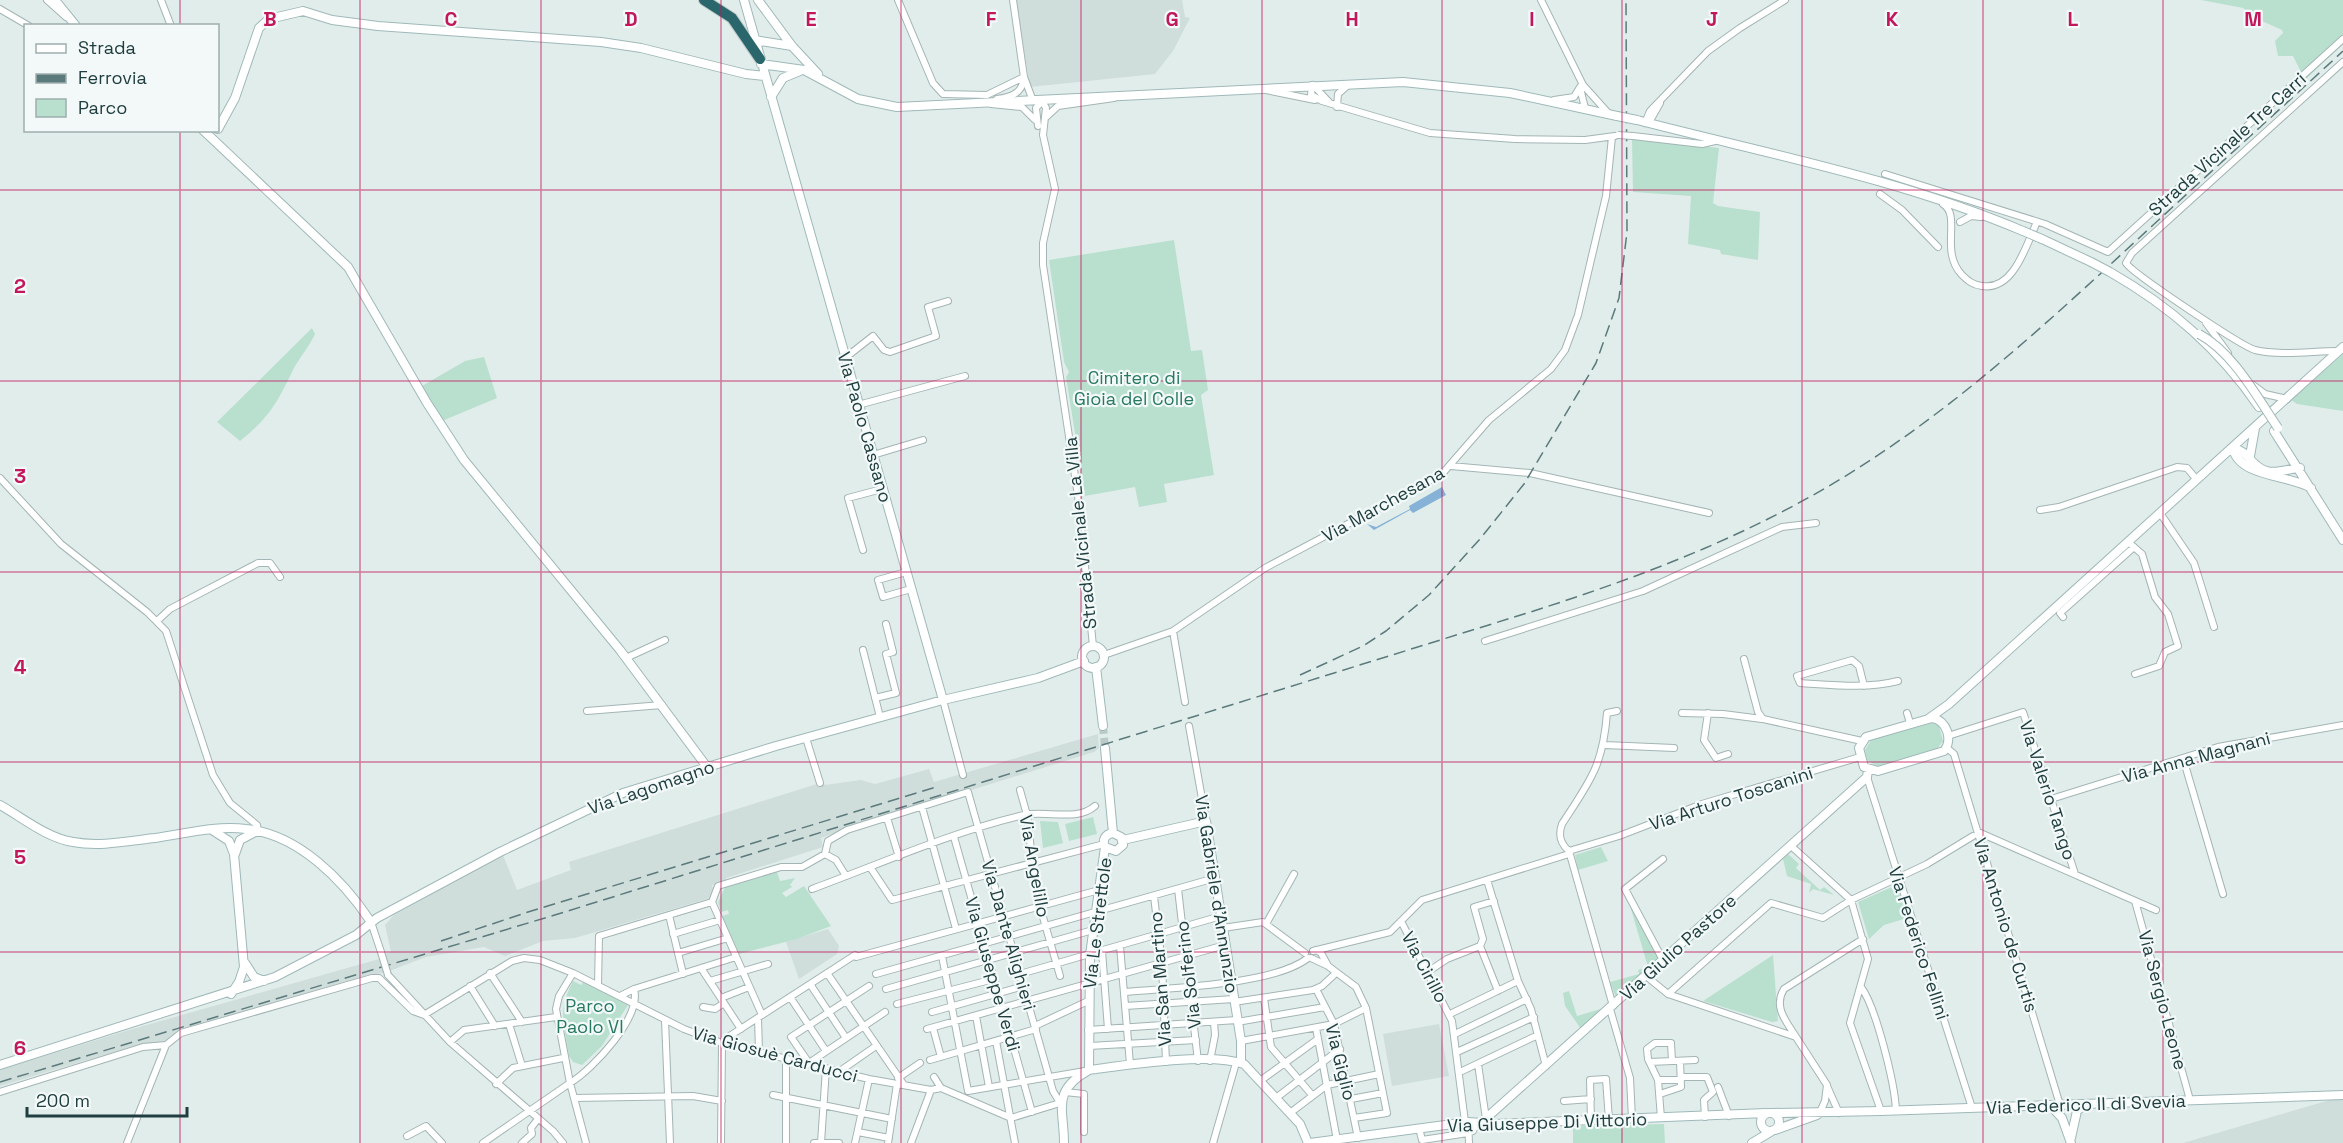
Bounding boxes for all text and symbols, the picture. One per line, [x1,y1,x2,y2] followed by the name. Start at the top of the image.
[263,6,277,32] text: B
[445,6,458,32] text: C
[624,6,638,32] text: D
[805,6,817,32] text: E
[986,6,997,32] text: F
[1165,6,1179,32] text: G
[1345,6,1359,32] text: H
[1529,6,1535,32] text: I
[1706,6,1718,32] text: J
[1886,6,1899,32] text: K
[2068,6,2079,32] text: L
[2244,6,2262,32] text: M
[24,24,219,132] legend
[78,36,136,59] text: Strada
[78,66,147,89] text: Ferrovia
[2143,67,2311,221] street label: Strada Vicinale Tre Carri
[78,96,127,119] text: Parco
[14,273,26,299] text: 2
[832,349,898,505] street label: Via Paolo Cassano
[1074,366,1194,410] park label: Cimitero di Gioia del Colle
[1058,436,1102,630] street label: Strada Vicinale La Villa
[1318,461,1448,547] street label: Via Marchesana
[14,463,26,489] text: 3
[14,654,27,680] text: 4
[2015,717,2081,863] street label: Via Valerio Tango
[2119,726,2273,788] street label: Via Anna Magnani
[585,755,717,819] street label: Via Lagomagno
[1646,761,1816,835] street label: Via Arturo Toscanini
[1190,793,1244,995] street label: Via Gabriele d'Annunzio
[1015,813,1055,919] street label: Via Angelillo
[1969,835,2043,1015] street label: Via Antonio de Curtis
[14,844,26,870] text: 5
[1078,856,1116,990] street label: Via Le Strettole
[976,857,1042,1013] street label: Via Dante Alighieri
[1883,864,1955,1022] street label: Via Federico Fellini
[1615,889,1741,1005] street label: Via Giulio Pastore
[960,894,1026,1054] street label: Via Giuseppe Verdi
[1144,911,1176,1047] street label: Via San Martino
[1170,920,1206,1030] street label: Via Solferino
[1397,927,1453,1007] street label: Via Cirillo
[2133,928,2193,1072] street label: Via Sergio Leone
[556,994,624,1038] park label: Parco Paolo VI
[690,1021,860,1087] street label: Via Giosuè Carducci
[1320,1021,1362,1103] street label: Via Giglio
[14,1035,26,1061] text: 6
[27,1080,188,1118] scale bar
[36,1089,90,1112] text: 200 m
[1986,1089,2186,1119] street label: Via Federico II di Svevia
[1447,1107,1647,1137] street label: Via Giuseppe Di Vittorio

